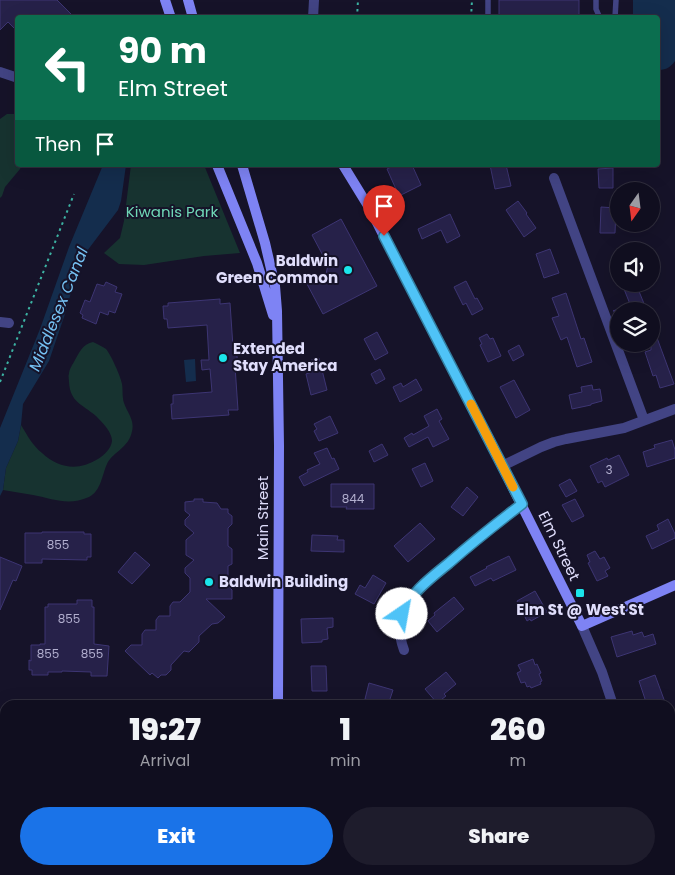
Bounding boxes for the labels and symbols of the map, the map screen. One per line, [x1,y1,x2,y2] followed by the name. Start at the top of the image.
[610,182,660,232] north arrow
[363,185,405,236] pin
[126,201,218,222] park label: Kiwanis Park
[23,244,94,375] water label: Middlesex Canal
[216,250,338,288] place label: Baldwin Green Common
[342,264,354,276] marker: Baldwin Green Common
[233,338,337,376] place label: Extended Stay America
[217,352,229,364] marker: Extended Stay America
[605,461,613,478] house number: 3
[252,476,273,560] street label: Main Street
[342,490,365,507] house number: 844
[534,508,585,584] street label: Elm Street
[47,536,69,553] house number: 855
[219,571,348,592] place label: Baldwin Building
[203,576,215,588] marker: Baldwin Building
[375,587,427,639] position arrow
[574,587,586,599] marker: Elm St @ West St
[516,599,644,620] place label: Elm St @ West St
[58,610,80,627] house number: 855
[37,645,59,662] house number: 855
[81,645,103,662] house number: 855

